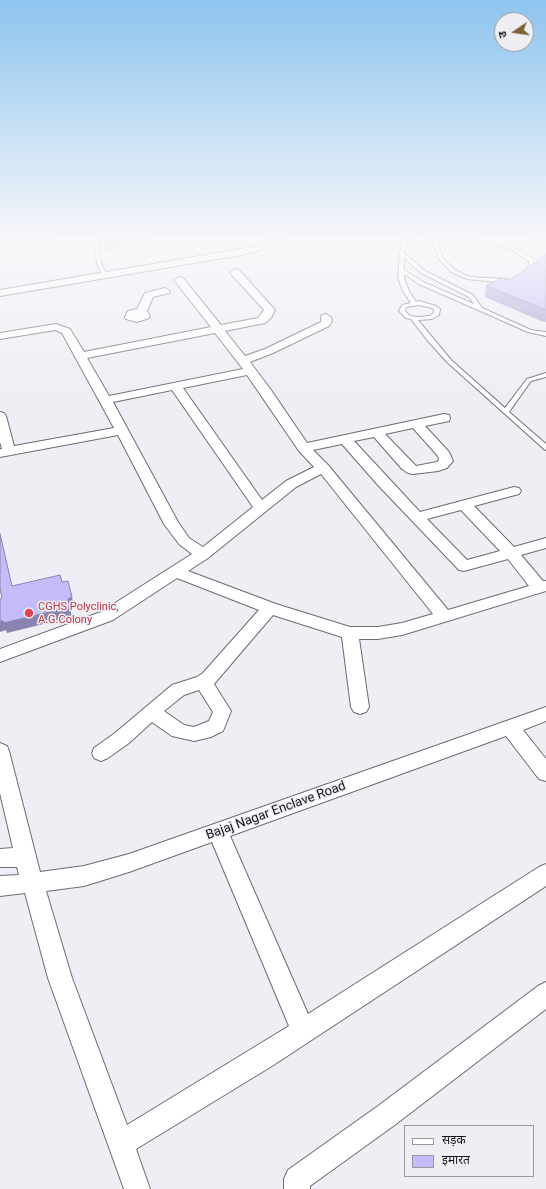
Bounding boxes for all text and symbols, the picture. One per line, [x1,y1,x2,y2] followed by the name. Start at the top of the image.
[494,12,534,52] north arrow
[496,30,510,39] text: उ
[38,600,118,626] place label: CGHS Polyclinic, A.G.Colony
[23,607,35,619] marker: CGHS Polyclinic, A.G.Colony
[204,778,348,844] street label: Bajaj Nagar Enclave Road
[404,1125,534,1177] legend
[442,1133,466,1147] text: सड़क
[442,1153,470,1167] text: इमारत

